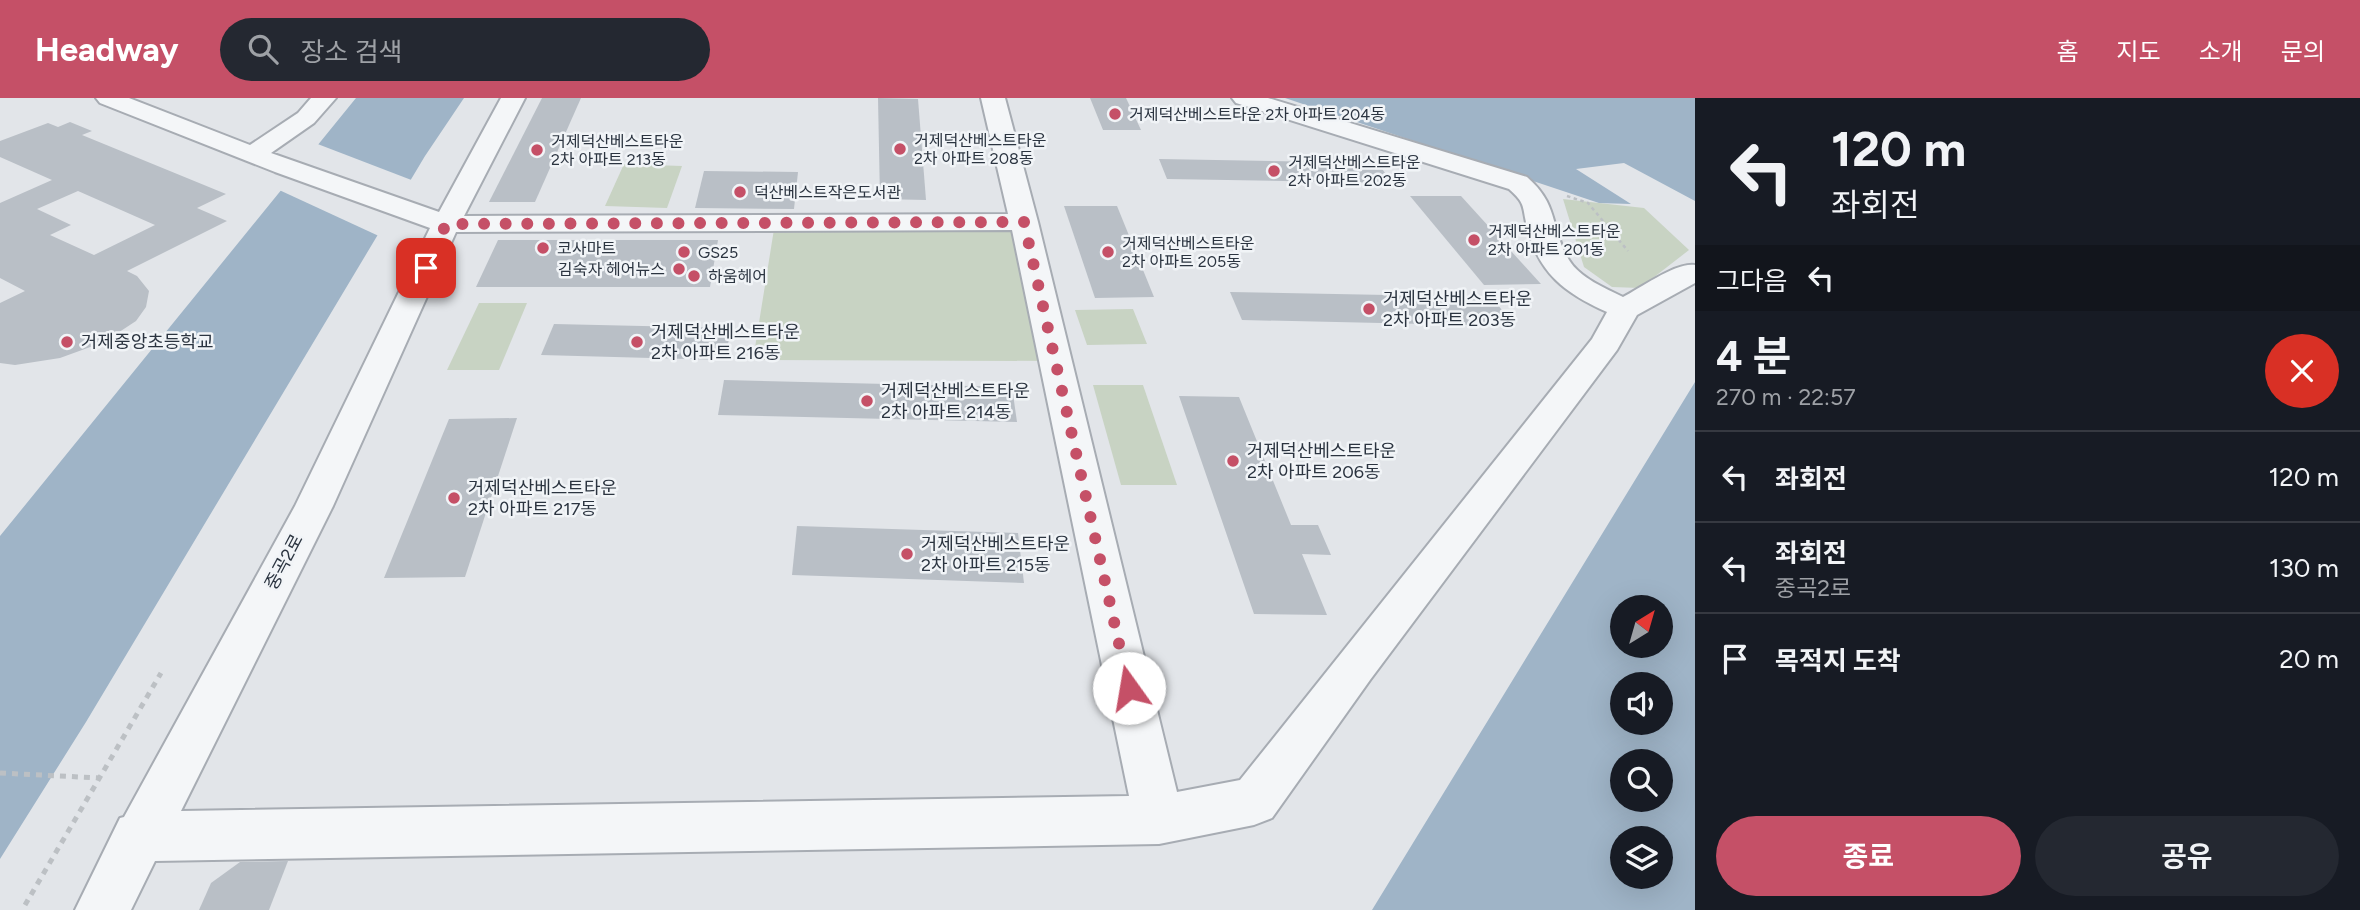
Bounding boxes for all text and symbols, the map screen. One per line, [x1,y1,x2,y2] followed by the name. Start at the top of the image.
[220,18,710,81] search box
[35,30,178,69] text: Headway
[244,30,282,68] icon: search
[300,36,403,68] text: 장소 검색
[2056,37,2078,66] text: 홈
[2116,37,2161,66] text: 지도
[2199,37,2243,66] text: 소개
[2281,37,2325,66] text: 문의
[1129,105,1385,124] place label: 거제덕산베스트타운 2차 아파트 204동
[1107,106,1123,122] marker: 거제덕산베스트타운 2차 아파트 204동
[1831,119,1966,178] text: 120 m
[1716,126,1807,217] icon: left
[914,131,1046,168] place label: 거제덕산베스트타운 2차 아파트 208동
[551,132,683,169] place label: 거제덕산베스트타운 2차 아파트 213동
[892,141,908,157] marker: 거제덕산베스트타운 2차 아파트 208동
[529,142,545,158] marker: 거제덕산베스트타운 2차 아파트 213동
[1288,153,1420,190] place label: 거제덕산베스트타운 2차 아파트 202동
[1266,163,1282,179] marker: 거제덕산베스트타운 2차 아파트 202동
[754,183,901,202] place label: 덕산베스트작은도서관
[732,184,748,200] marker: 덕산베스트작은도서관
[1831,186,1919,224] text: 좌회전
[1488,222,1620,259] place label: 거제덕산베스트타운 2차 아파트 201동
[1466,232,1482,248] marker: 거제덕산베스트타운 2차 아파트 201동
[1122,234,1254,271] place label: 거제덕산베스트타운 2차 아파트 205동
[396,238,456,298] pin
[557,239,616,258] place label: 코사마트
[535,240,551,256] marker: 코사마트
[698,243,738,262] place label: GS25
[676,244,692,260] marker: GS25
[1100,244,1116,260] marker: 거제덕산베스트타운 2차 아파트 205동
[407,249,445,287] icon: arrive
[1802,259,1840,297] icon: left
[558,260,665,279] place label: 김숙자 헤어뉴스
[671,261,687,277] marker: 김숙자 헤어뉴스
[1716,265,1788,297] text: 그다음
[708,267,767,286] place label: 하움헤어
[686,268,702,284] marker: 하움헤어
[1383,288,1532,331] place label: 거제덕산베스트타운 2차 아파트 203동
[1361,301,1377,317] marker: 거제덕산베스트타운 2차 아파트 203동
[651,321,800,364] place label: 거제덕산베스트타운 2차 아파트 216동
[81,331,213,353] place label: 거제중앙초등학교
[1716,331,1791,382] text: 4 분
[59,334,75,350] marker: 거제중앙초등학교
[629,334,645,350] marker: 거제덕산베스트타운 2차 아파트 216동
[2265,334,2339,408] button: close
[881,380,1030,423] place label: 거제덕산베스트타운 2차 아파트 214동
[1716,383,1856,411] text: 270 m · 22:57
[859,393,875,409] marker: 거제덕산베스트타운 2차 아파트 214동
[1247,440,1396,483] place label: 거제덕산베스트타운 2차 아파트 206동
[1225,453,1241,469] marker: 거제덕산베스트타운 2차 아파트 206동
[1716,458,1754,496] icon: left
[2269,461,2339,493] text: 120 m
[1775,463,1847,495] text: 좌회전
[468,477,617,520] place label: 거제덕산베스트타운 2차 아파트 217동
[446,490,462,506] marker: 거제덕산베스트타운 2차 아파트 217동
[260,530,308,594] street label: 중곡2로
[921,533,1070,576] place label: 거제덕산베스트타운 2차 아파트 215동
[1775,537,1847,569] text: 좌회전
[899,546,915,562] marker: 거제덕산베스트타운 2차 아파트 215동
[1716,549,1754,587] icon: left
[2269,552,2339,584] text: 130 m
[1775,574,1851,602] text: 중곡2로
[1610,595,1673,658] north arrow
[1610,595,1673,889] map controls
[1716,640,1754,678] icon: arrive
[2279,643,2339,675] text: 20 m
[1775,645,1901,677] text: 목적지 도착
[1092,651,1166,725] position arrow
[1610,672,1673,735] button: sound
[1610,749,1673,812] button: search
[1716,816,2021,896] button: 종료
[2035,816,2339,896] button: 공유
[1610,826,1673,889] button: layers

